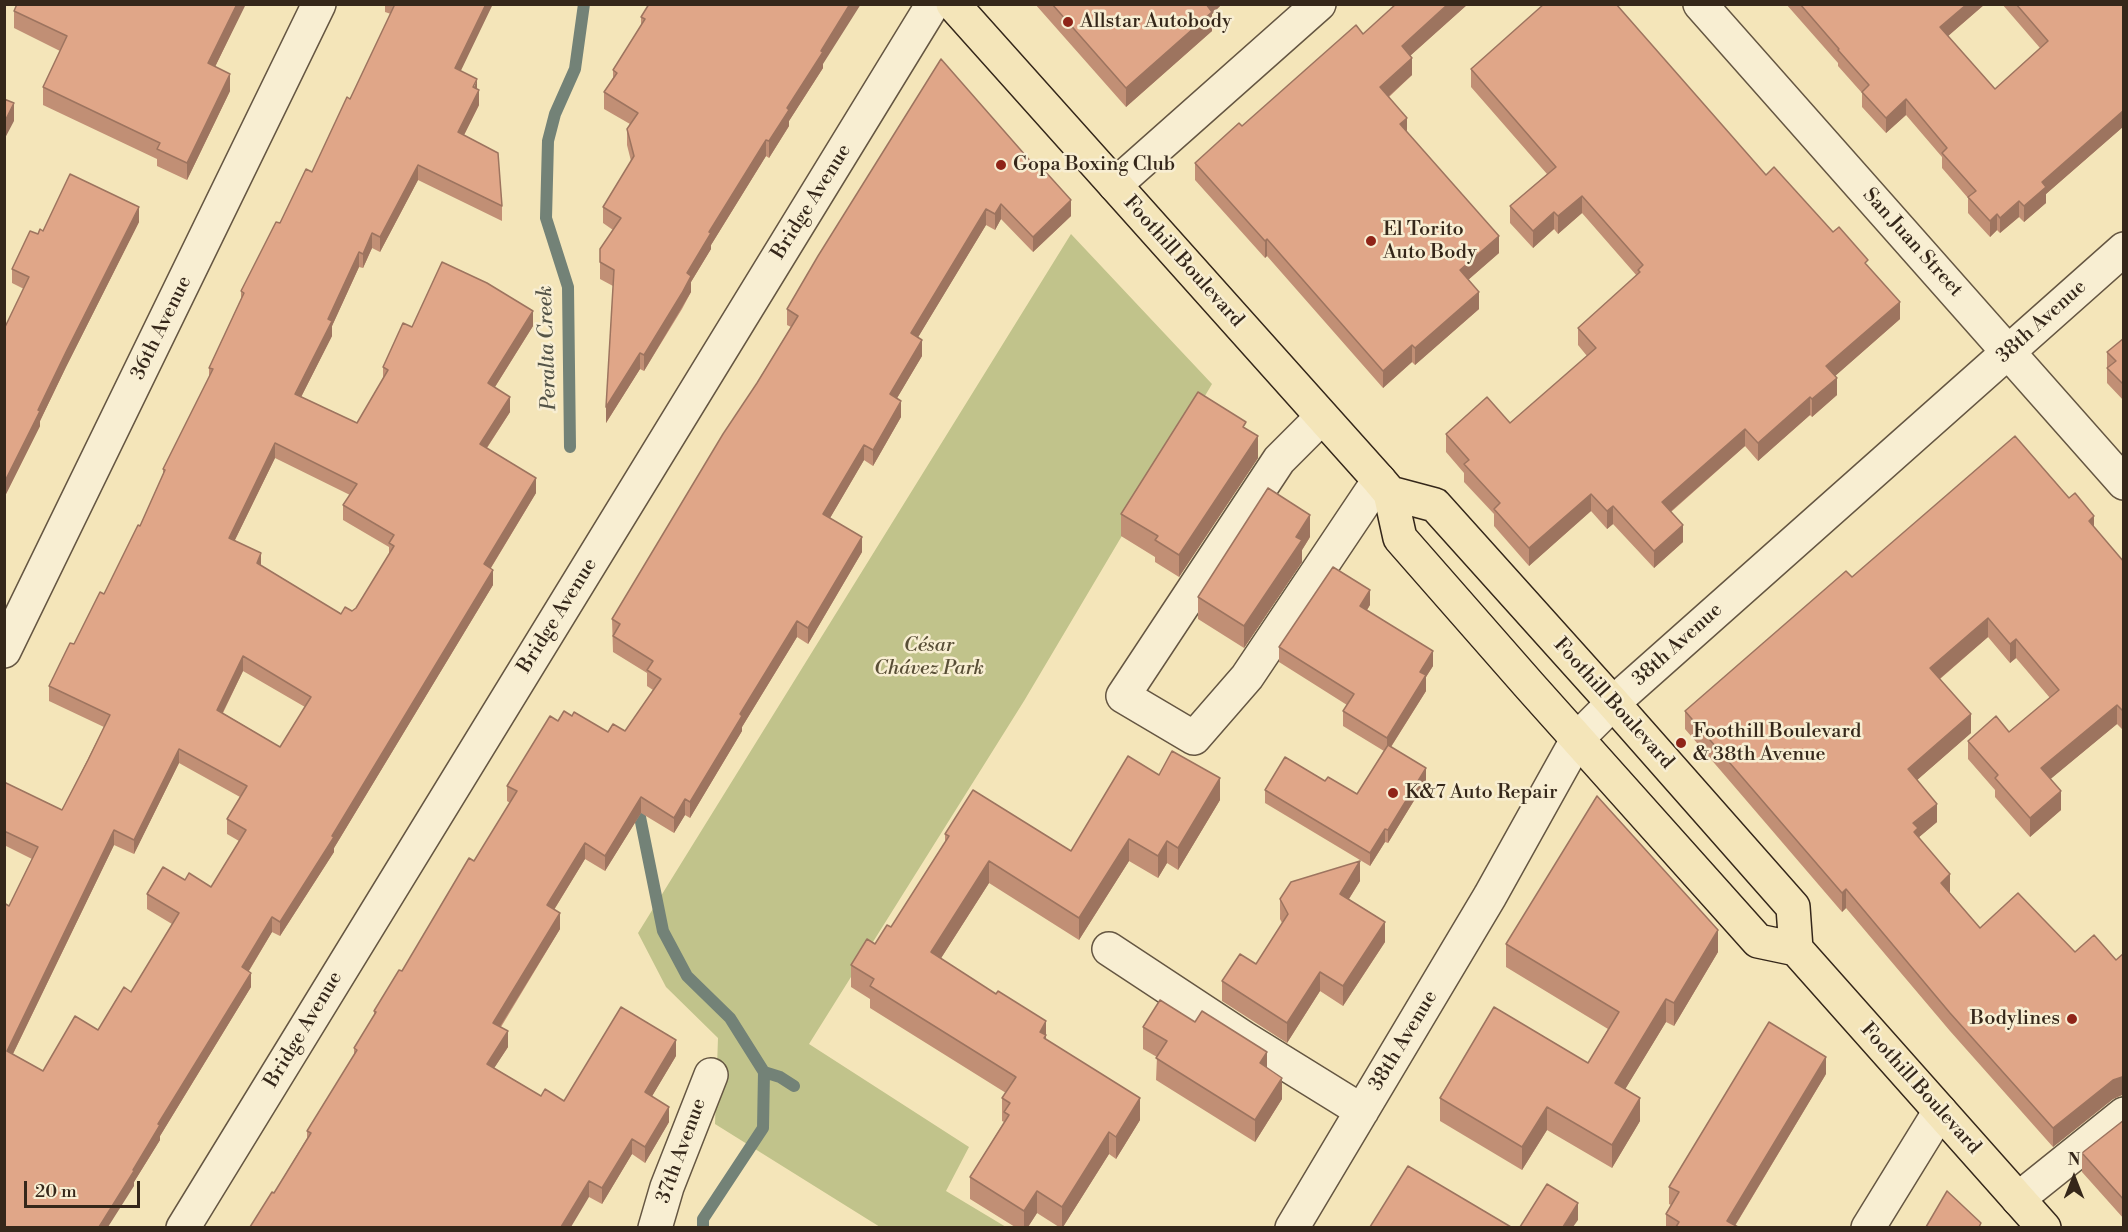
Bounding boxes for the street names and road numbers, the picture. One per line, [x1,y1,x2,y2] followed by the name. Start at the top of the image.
[767,140,857,264] street label: Bridge Avenue
[1857,184,1967,302] street label: San Juan Street
[1118,191,1248,333] street label: Foothill Boulevard
[127,272,197,384] street label: 36th Avenue
[1992,275,2092,369] street label: 38th Avenue
[513,554,603,678] street label: Bridge Avenue
[1628,598,1728,692] street label: 38th Avenue
[1548,633,1678,775] street label: Foothill Boulevard
[260,968,348,1092] street label: Bridge Avenue
[1365,987,1443,1095] street label: 38th Avenue
[1855,1018,1985,1160] street label: Foothill Boulevard
[652,1095,712,1207] street label: 37th Avenue

